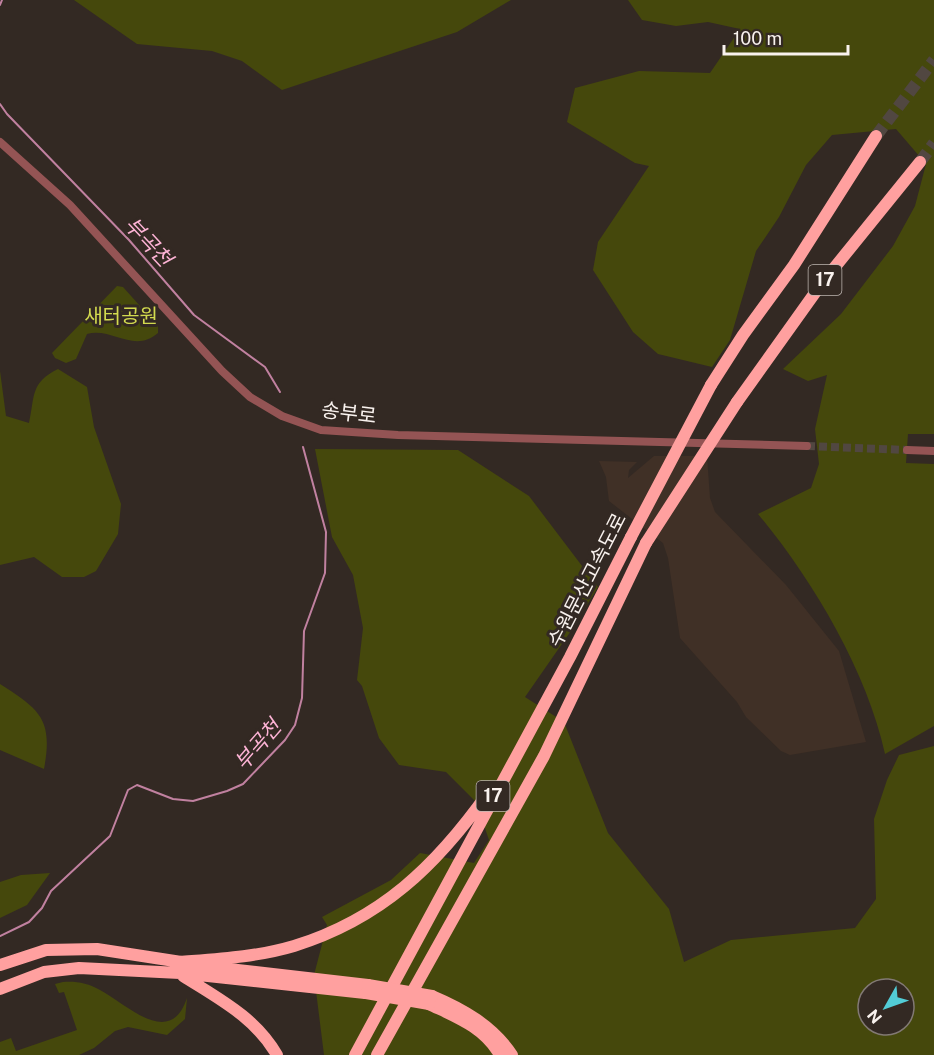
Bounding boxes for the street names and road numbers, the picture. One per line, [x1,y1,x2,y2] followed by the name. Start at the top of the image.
[808,265,842,295] road number: 17
[320,398,378,428] street label: 송부로
[543,509,631,651] street label: 수원문산고속도로
[476,781,510,811] road number: 17

